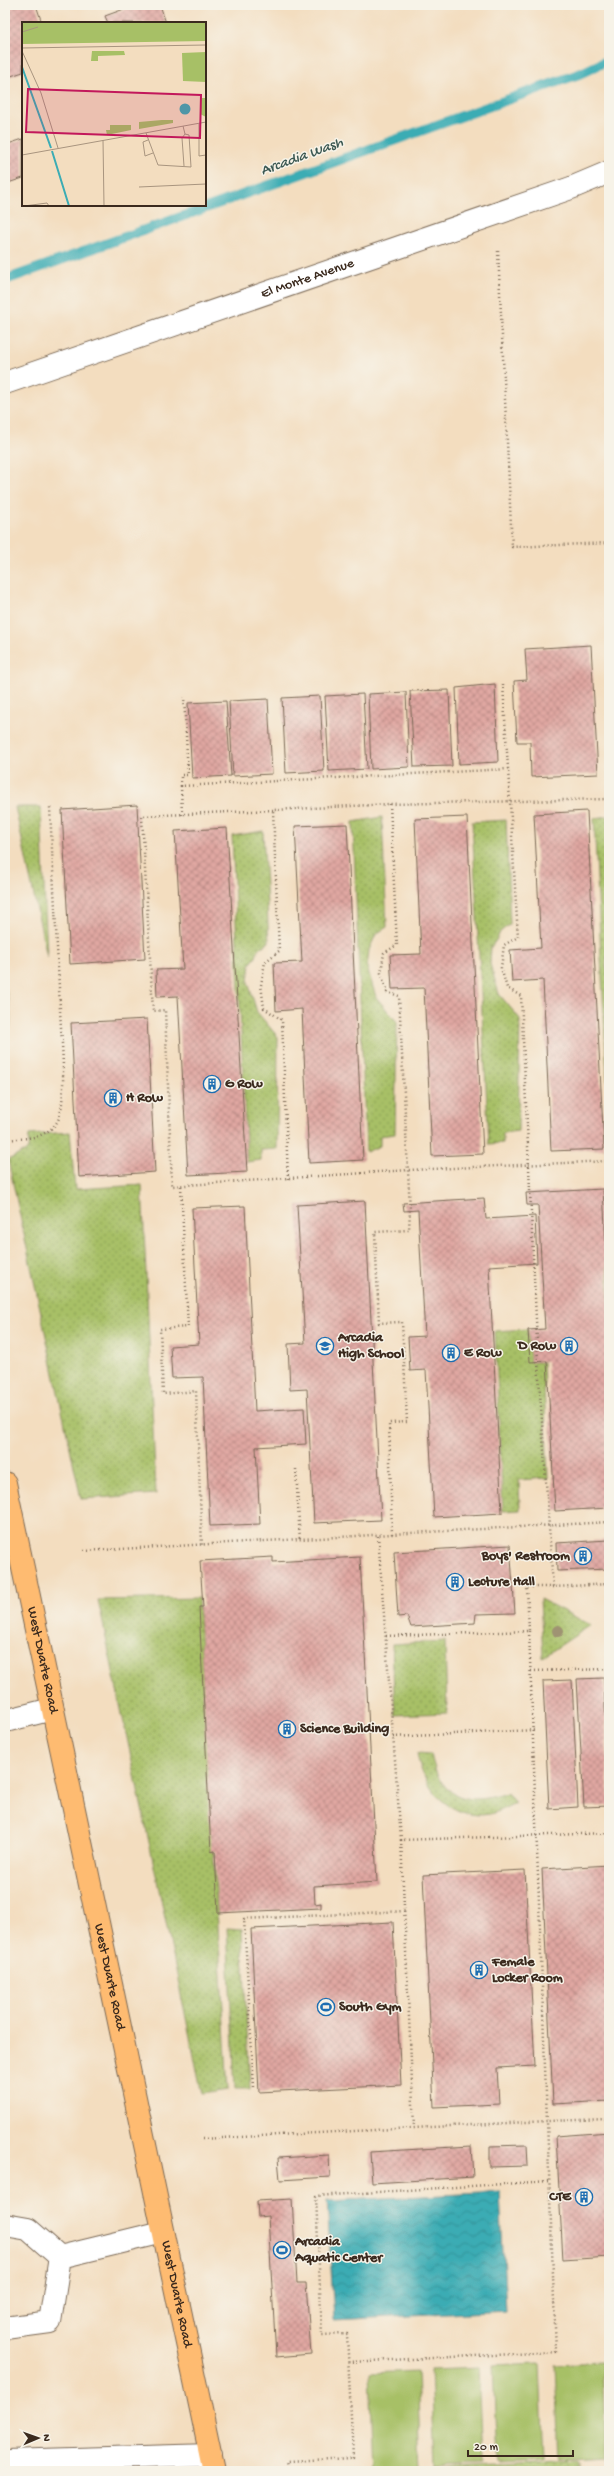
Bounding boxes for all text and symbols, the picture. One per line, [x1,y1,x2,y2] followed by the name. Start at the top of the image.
[22,22,206,206] inset map
[258,133,346,180] water label: Arcadia Wash
[259,255,357,303] street label: El Monte Avenue
[202,1074,222,1094] building icon: G Row
[225,1076,263,1093] place label: G Row
[103,1088,123,1108] building icon: H Row
[126,1090,163,1107] place label: H Row
[337,1330,404,1363] place label: Arcadia High School
[315,1336,335,1356] school or university icon: Arcadia High School
[559,1336,579,1356] building icon: D Row
[516,1338,556,1355] place label: D Row
[441,1343,461,1363] building icon: E Row
[464,1345,502,1362] place label: E Row
[573,1546,593,1566] building icon: Boys' Restroom
[481,1548,570,1565] place label: Boys' Restroom
[445,1572,465,1592] building icon: Lecture Hall
[468,1574,535,1591] place label: Lecture Hall
[23,1605,62,1717] street label: West Duarte Road
[277,1719,297,1739] building icon: Science Building
[300,1721,389,1738] place label: Science Building
[90,1922,129,2034] street label: West Duarte Road
[491,1954,563,1987] place label: Female Locker Room
[469,1960,489,1980] building icon: Female Locker Room
[316,1997,336,2017] sports icon: South Gym
[339,1999,402,2016] place label: South Gym
[574,2187,594,2207] building icon: CTE
[548,2189,572,2206] place label: CTE
[294,2234,384,2267] place label: Arcadia Aquatic Center
[157,2239,197,2351] street label: West Duarte Road
[272,2240,292,2260] sports icon: Arcadia Aquatic Center
[18,2418,58,2458] north arrow
[468,2432,573,2458] scale bar
[40,2434,52,2442] text: N
[474,2441,499,2455] text: 20 m

